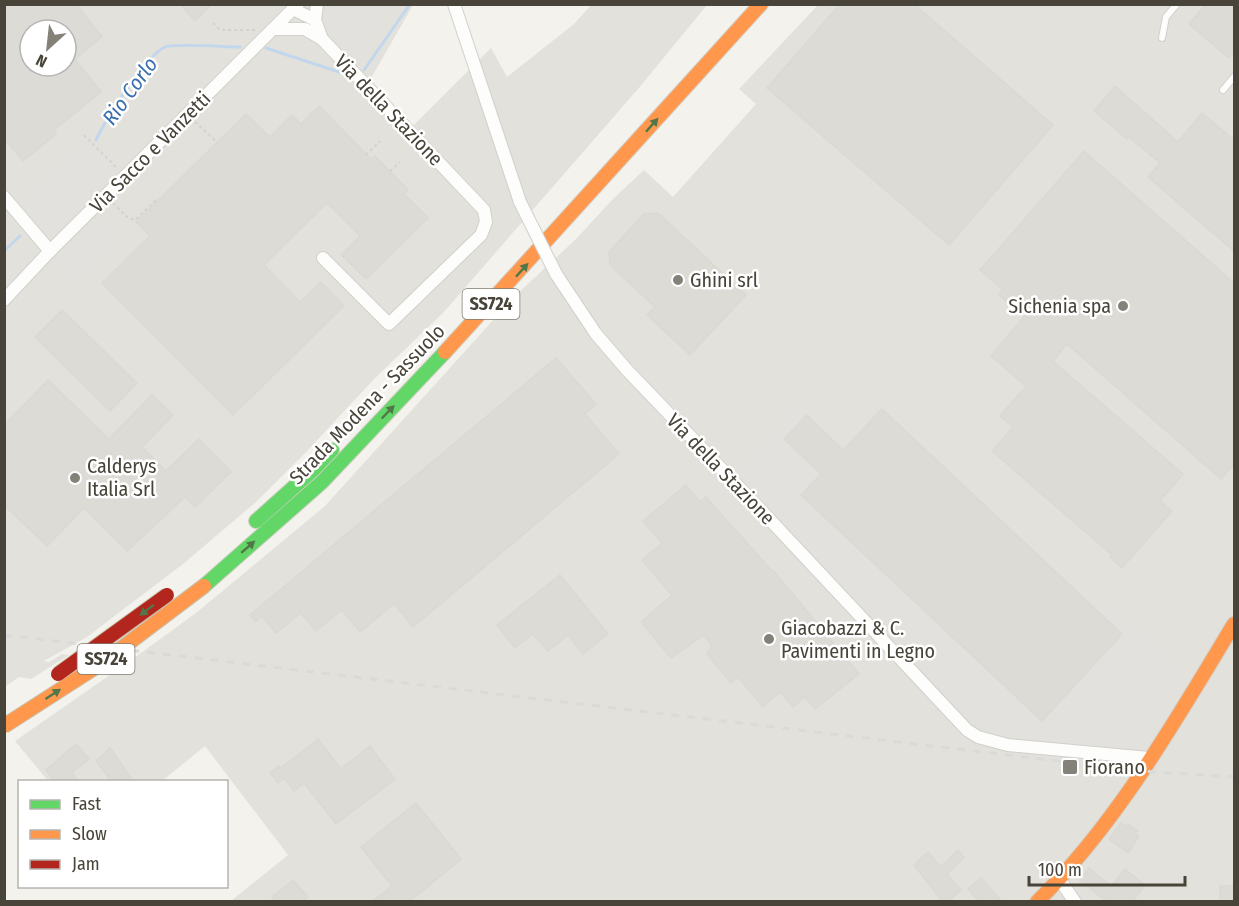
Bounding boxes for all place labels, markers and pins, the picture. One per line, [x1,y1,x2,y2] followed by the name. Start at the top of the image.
[690,268,758,292] place label: Ghini srl
[671,273,685,287] marker: Ghini srl
[1008,294,1111,318] place label: Sichenia spa
[1116,299,1130,313] marker: Sichenia spa
[87,454,157,501] place label: Calderys Italia Srl
[68,471,82,485] marker: Calderys Italia Srl
[781,616,935,663] place label: Giacobazzi & C. Pavimenti in Legno
[762,632,776,646] marker: Giacobazzi & C. Pavimenti in Legno
[1084,755,1145,779] place label: Fiorano
[1061,758,1079,776] marker: Fiorano

